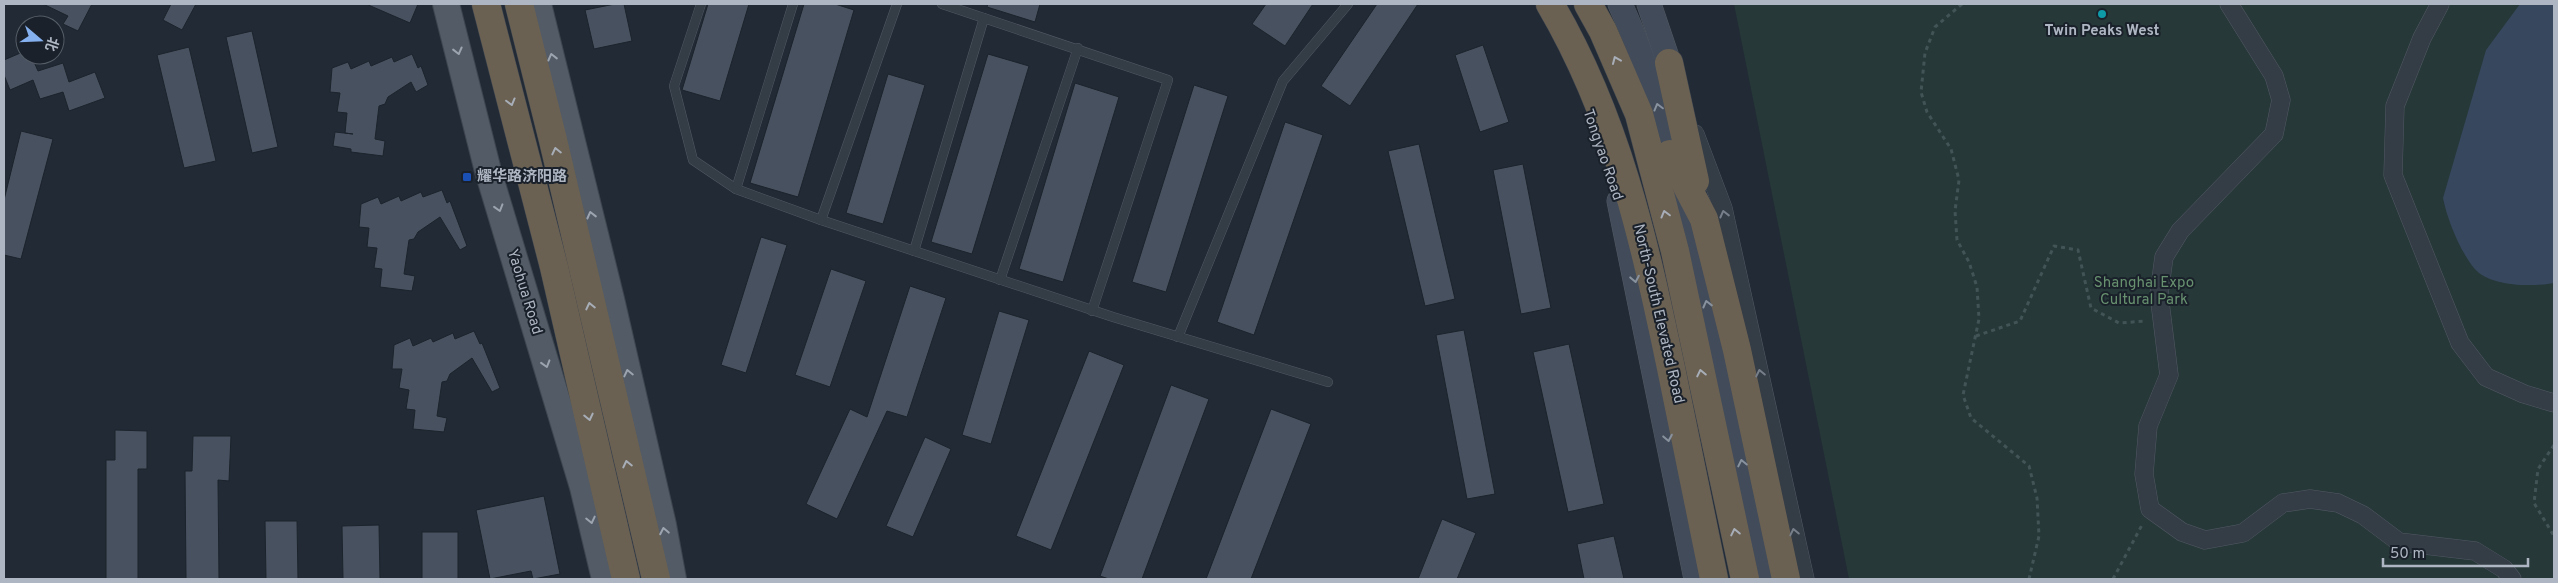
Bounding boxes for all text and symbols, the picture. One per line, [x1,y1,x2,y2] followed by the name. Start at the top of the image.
[2096,8,2108,20] marker: Twin Peaks West
[15,15,65,65] north arrow
[2045,22,2160,41] place label: Twin Peaks West
[41,34,61,53] text: 北
[452,46,462,55] one-way arrow
[547,53,557,61] one-way arrow
[1611,56,1622,65] one-way arrow
[506,97,516,105] one-way arrow
[1653,103,1663,111] one-way arrow
[1577,107,1627,203] street label: Tongyao Road
[551,147,562,156] one-way arrow
[477,167,567,187] place label: 耀华路济阳路
[461,171,473,183] marker: 耀华路济阳路
[494,203,504,212] one-way arrow
[586,210,597,219] one-way arrow
[1660,210,1671,219] one-way arrow
[1719,210,1730,219] one-way arrow
[1628,222,1688,406] street label: North-South Elevated Road
[502,247,546,337] street label: Yaohua Road
[1629,274,1640,283] one-way arrow
[2094,274,2194,310] park label: Shanghai Expo Cultural Park
[1702,300,1713,309] one-way arrow
[585,301,596,310] one-way arrow
[540,359,550,367] one-way arrow
[623,368,634,377] one-way arrow
[1696,368,1706,377] one-way arrow
[1755,368,1765,377] one-way arrow
[583,413,594,421] one-way arrow
[1662,434,1672,442] one-way arrow
[622,459,633,468] one-way arrow
[1737,459,1747,467] one-way arrow
[585,515,596,524] one-way arrow
[659,527,670,536] one-way arrow
[1730,527,1741,536] one-way arrow
[1790,527,1800,536] one-way arrow
[2383,536,2528,568] scale bar
[2390,545,2425,564] text: 50 m

